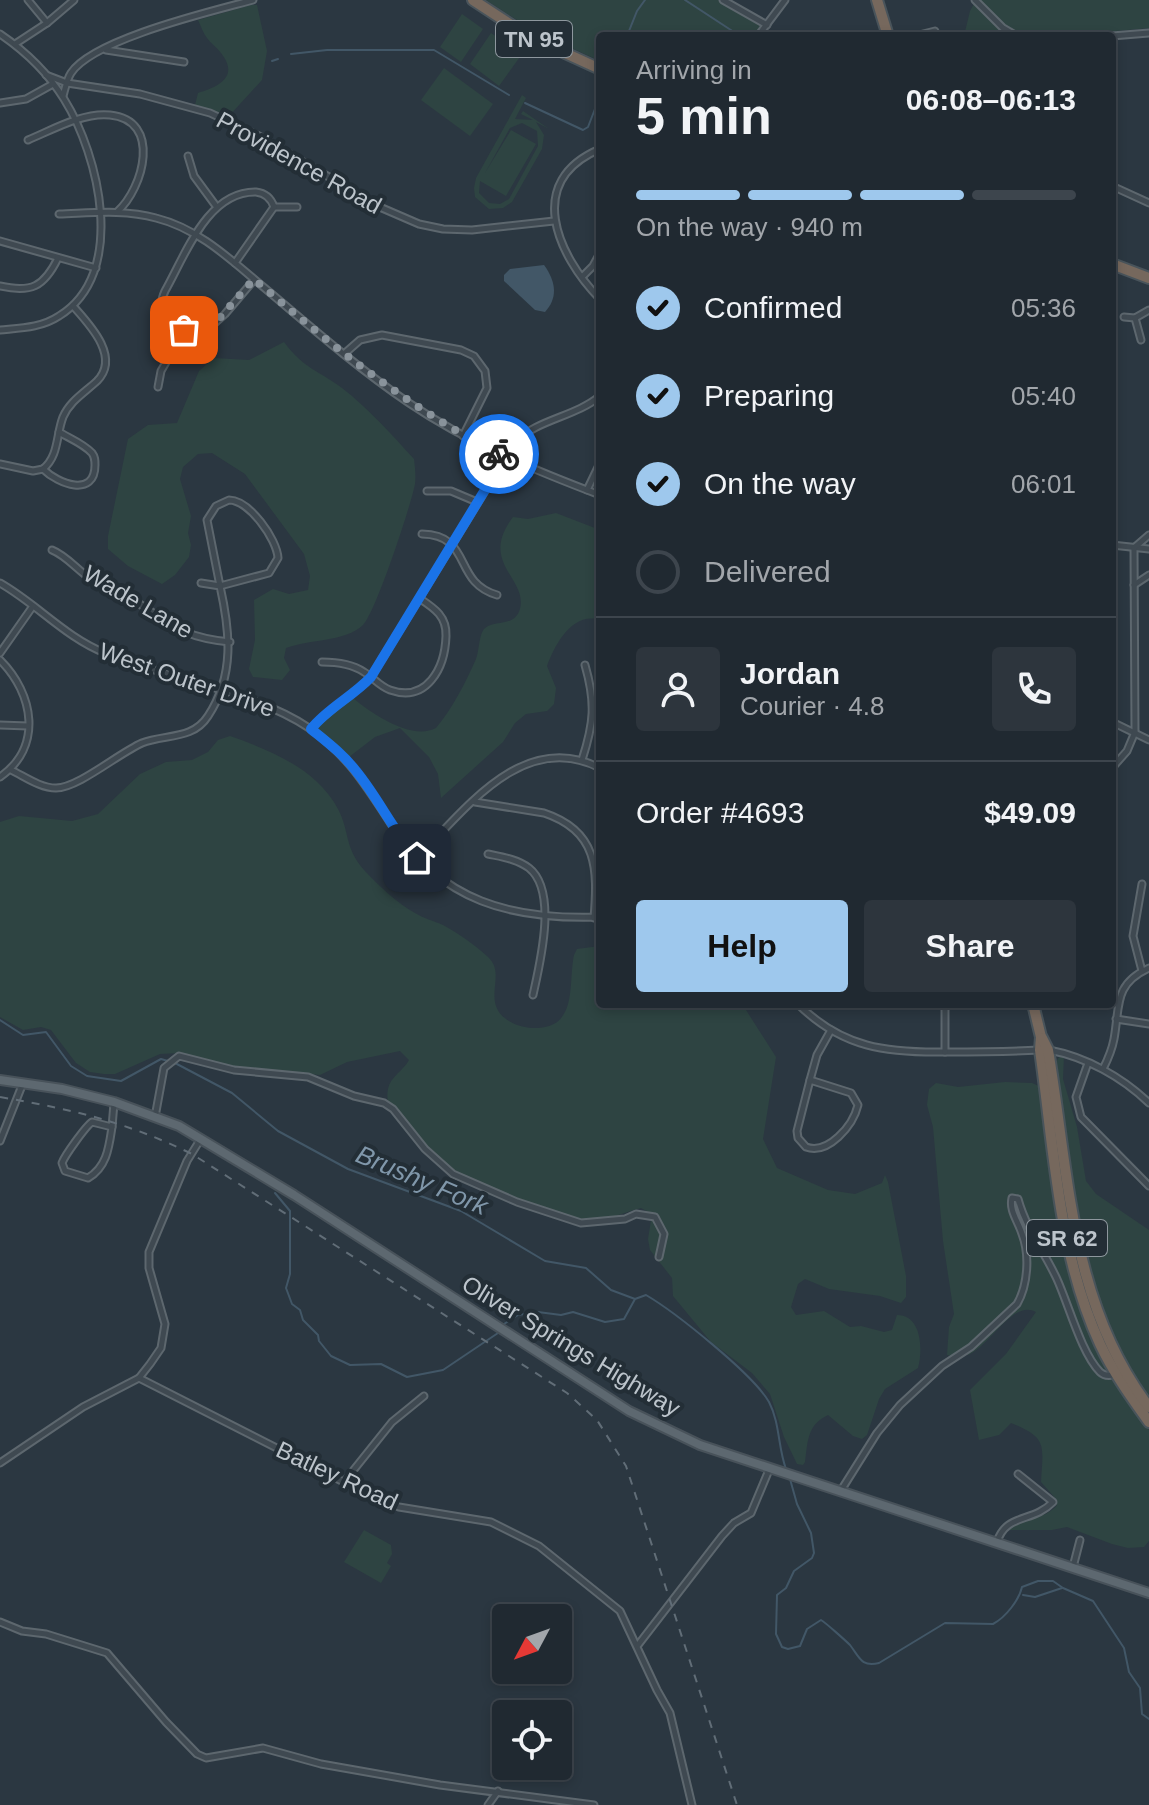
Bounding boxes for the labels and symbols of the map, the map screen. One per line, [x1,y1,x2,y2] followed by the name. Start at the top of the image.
[496,21,572,57] road number: TN 95
[212,106,386,219] street label: Providence Road
[150,296,218,364] pin
[459,414,539,494] courier
[79,559,198,644] street label: Wade Lane
[96,637,278,722] street label: West Outer Drive
[383,824,451,892] pin
[352,1139,494,1222] water label: Brushy Fork
[1027,1220,1107,1256] road number: SR 62
[457,1270,685,1421] street label: Oliver Springs Highway
[272,1436,402,1515] street label: Batley Road
[492,1604,572,1684] north arrow

